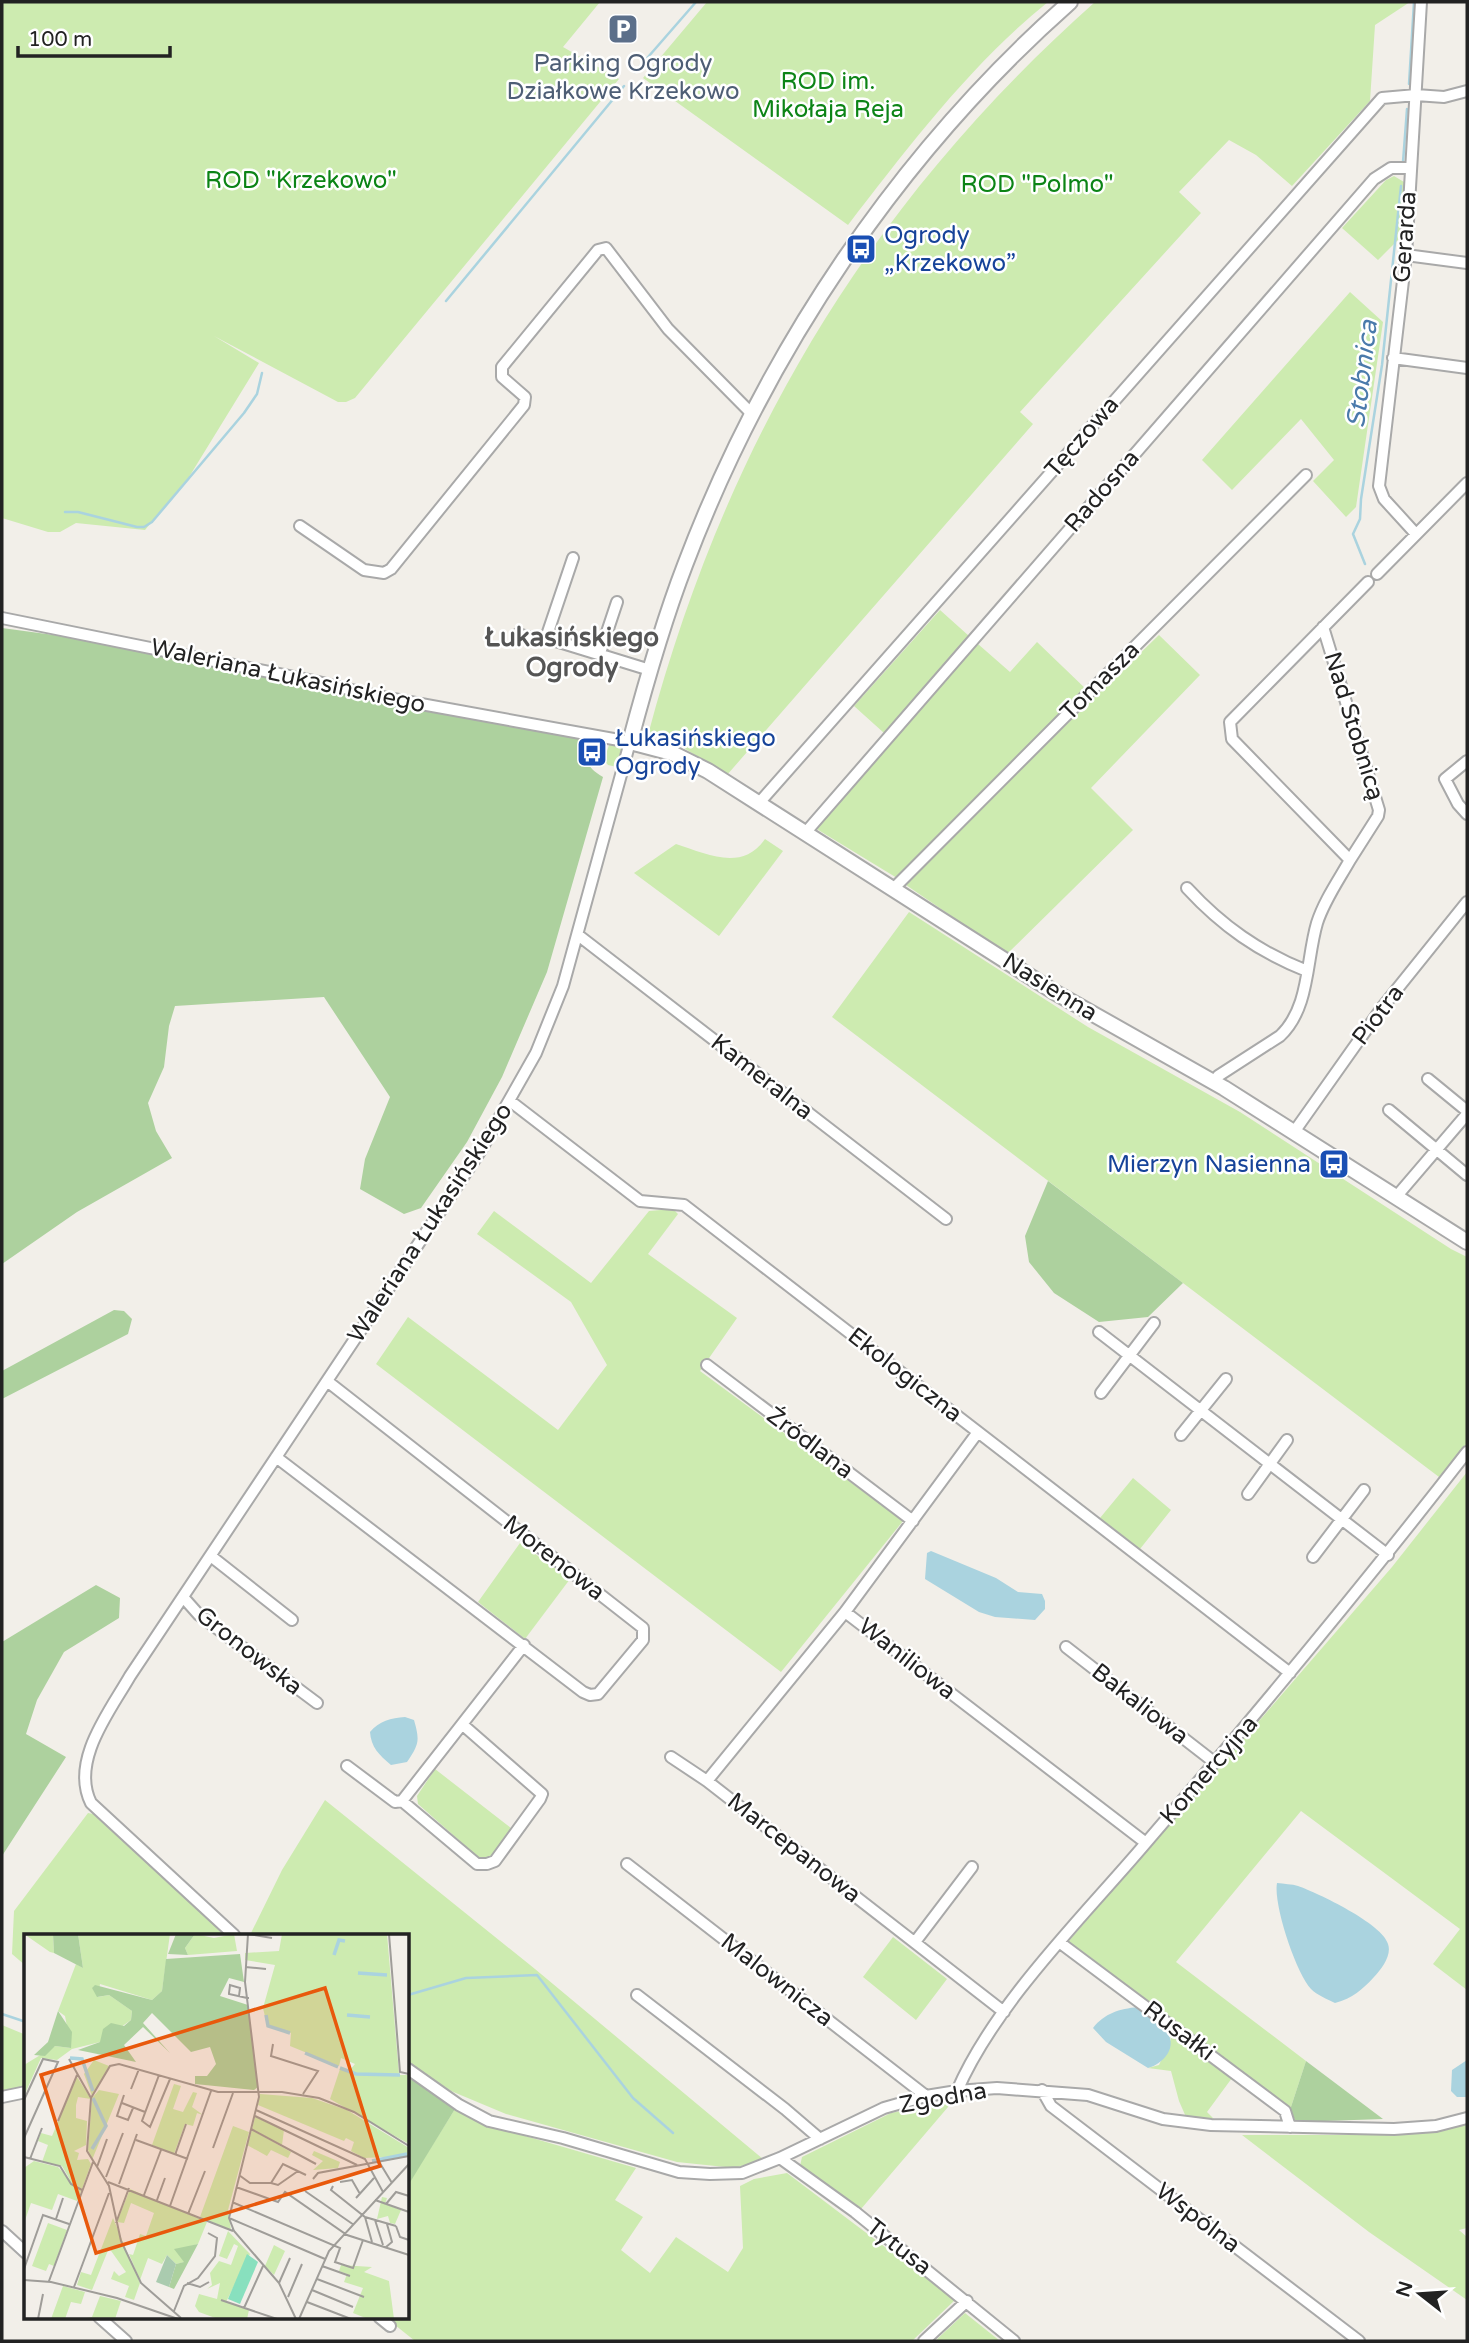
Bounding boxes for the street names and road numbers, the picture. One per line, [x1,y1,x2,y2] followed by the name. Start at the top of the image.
[1387,190,1423,284] street label: Gerarda
[1039,390,1125,484] street label: Tęczowa
[1058,444,1146,538] street label: Radosna
[148,633,428,719] street label: Waleriana Łukasińskiego
[1054,635,1146,727] street label: Tomasza
[1318,648,1390,804] street label: Nad Stobnicą
[997,946,1103,1028] street label: Nasienna
[1346,979,1410,1051] street label: Piotra
[705,1028,819,1126] street label: Kameralna
[342,1098,518,1348] street label: Waleriana Łukasińskiego
[842,1321,968,1429] street label: Ekologiczna
[761,1400,860,1485] street label: Źródlana
[497,1509,611,1607] street label: Morenowa
[190,1600,308,1702] street label: Gronowska
[852,1612,962,1706] street label: Waniliowa
[1086,1657,1194,1751] street label: Bakaliowa
[1154,1710,1264,1830] street label: Komercyjna
[721,1787,867,1909] street label: Marcepanowa
[715,1927,839,2033] street label: Malownicza
[1138,1995,1220,2067] street label: Rusałki
[897,2076,989,2120] street label: Zgodna
[1150,2177,1246,2259] street label: Wspólna
[860,2212,938,2282] street label: Tytusa

